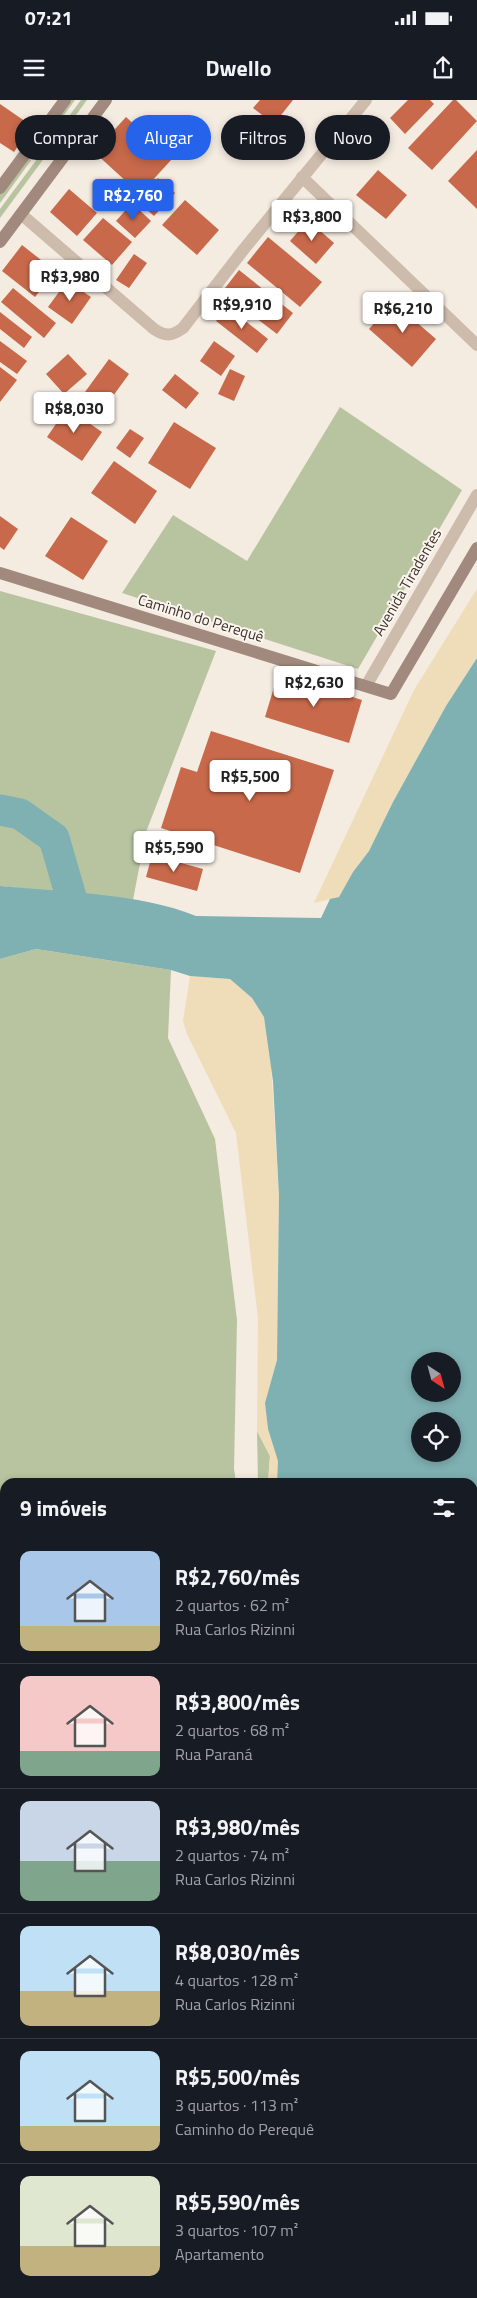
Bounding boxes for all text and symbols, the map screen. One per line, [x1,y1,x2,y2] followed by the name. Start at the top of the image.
[25,3,72,32] text: 07:21
[206,51,271,85] text: Dwello
[20,54,48,82] icon: menu
[429,54,457,82] icon: share
[15,115,116,160] chip: Comprar
[126,115,211,160] chip: Alugar
[221,115,305,160] chip: Filtros
[315,115,390,160] chip: Novo
[87,178,179,221] pin: R$2,760
[104,183,162,207] text: R$2,760
[266,200,358,242] pin: R$3,800
[283,204,341,228] text: R$3,800
[24,260,116,302] pin: R$3,980
[41,264,99,288] text: R$3,980
[196,288,288,330] pin: R$9,910
[213,292,271,316] text: R$9,910
[357,292,449,334] pin: R$6,210
[374,296,432,320] text: R$6,210
[28,392,120,434] pin: R$8,030
[45,396,103,420] text: R$8,030
[367,524,447,640] street label: Avenida Tiradentes
[135,588,267,648] street label: Caminho do Perequê
[268,666,360,708] pin: R$2,630
[285,670,343,694] text: R$2,630
[204,760,296,802] pin: R$5,500
[221,764,279,788] text: R$5,500
[128,830,220,873] pin: R$5,590
[145,835,203,859] text: R$5,590
[411,1352,461,1402] north arrow
[411,1352,461,1462] map controls
[411,1412,461,1462] button: locate
[20,1492,107,1524] text: 9 imóveis
[430,1494,458,1522] icon: filters
[175,1561,300,1593] text: R$2,760/mês
[60,1571,120,1631] icon: home
[175,1593,289,1617] text: 2 quartos · 62 m²
[175,1617,295,1641] text: Rua Carlos Rizinni
[175,1686,300,1718] text: R$3,800/mês
[60,1696,120,1756] icon: home
[175,1718,289,1742] text: 2 quartos · 68 m²
[175,1742,252,1766] text: Rua Paraná
[175,1811,300,1843] text: R$3,980/mês
[60,1821,120,1881] icon: home
[175,1843,289,1867] text: 2 quartos · 74 m²
[175,1867,295,1891] text: Rua Carlos Rizinni
[175,1936,300,1968] text: R$8,030/mês
[60,1946,120,2006] icon: home
[175,1968,298,1992] text: 4 quartos · 128 m²
[175,1992,295,2016] text: Rua Carlos Rizinni
[175,2061,300,2093] text: R$5,500/mês
[60,2071,120,2131] icon: home
[175,2093,298,2117] text: 3 quartos · 113 m²
[175,2117,314,2141] text: Caminho do Perequê
[175,2186,300,2218] text: R$5,590/mês
[60,2196,120,2256] icon: home
[175,2218,298,2242] text: 3 quartos · 107 m²
[175,2242,264,2266] text: Apartamento

